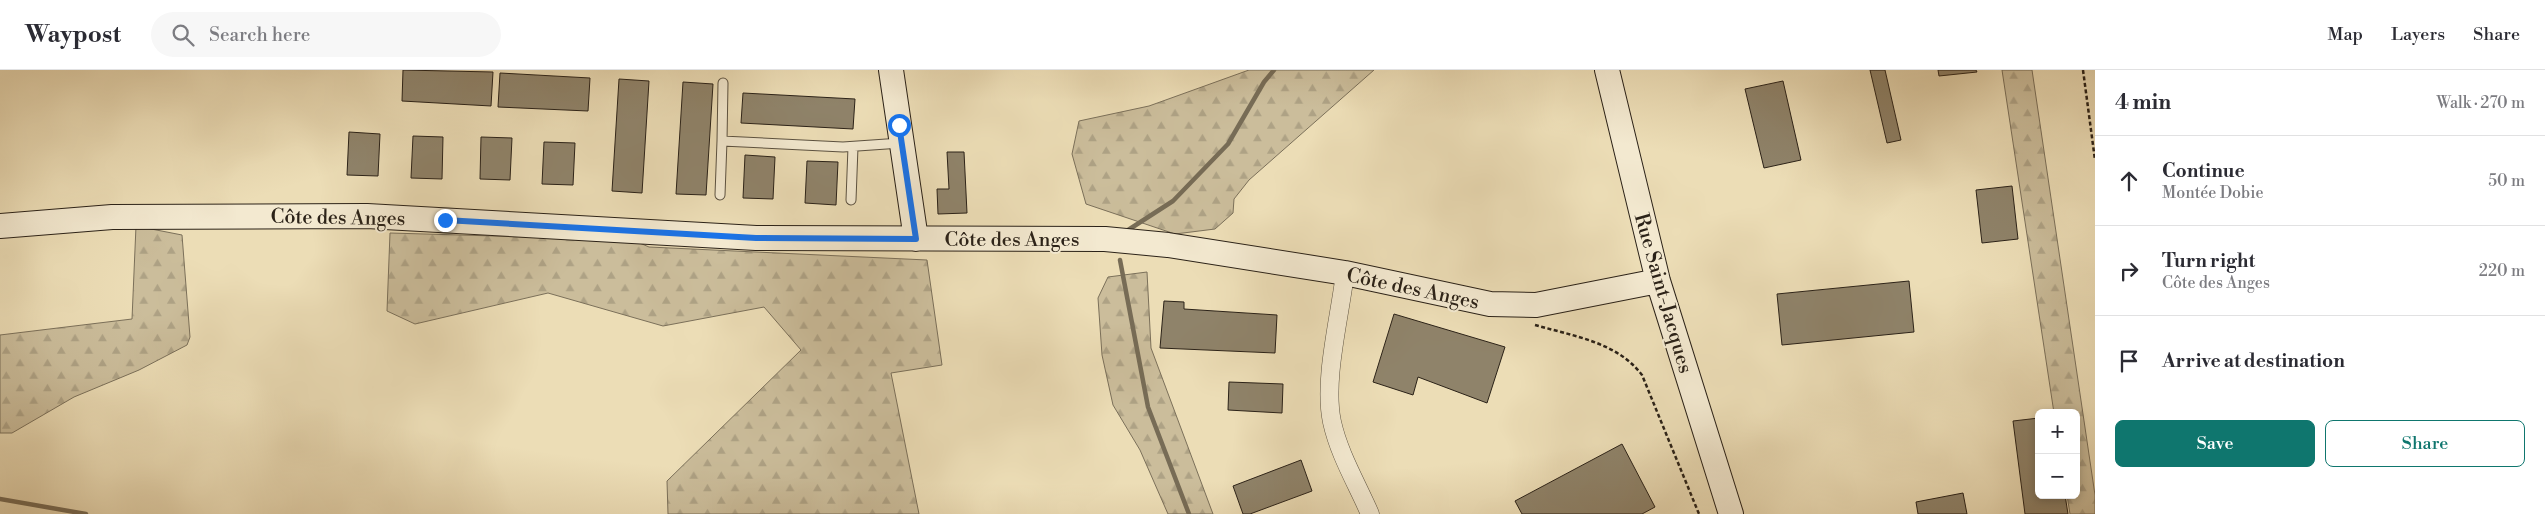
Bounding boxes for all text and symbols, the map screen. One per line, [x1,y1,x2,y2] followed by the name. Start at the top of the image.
[151,12,501,57] search box
[25,20,121,50] text: Waypost
[169,21,197,49] icon: search
[209,23,310,47] text: Search here
[2328,23,2363,46] text: Map
[2391,23,2445,46] text: Layers
[2473,23,2520,46] text: Share
[2115,90,2171,116] text: 4 min
[2436,93,2525,113] text: Walk · 270 m
[888,114,911,137] route start
[2162,159,2245,183] text: Continue
[2115,167,2143,195] icon: ahead
[2488,171,2525,191] text: 50 m
[2162,183,2264,203] text: Montée Dobie
[270,205,406,232] street label: Côte des Anges
[434,209,457,232] route end
[1628,210,1697,376] street label: Rue Saint-Jacques
[945,228,1079,253] street label: Côte des Anges
[2162,249,2255,273] text: Turn right
[2115,257,2143,285] icon: right
[2479,261,2525,281] text: 220 m
[1344,263,1481,316] street label: Côte des Anges
[2162,273,2270,293] text: Côte des Anges
[2115,347,2143,375] icon: arrive
[2162,349,2345,373] text: Arrive at destination
[2035,409,2080,499] map controls
[2035,409,2080,454] button: +
[2115,420,2315,467] button: Save
[2325,420,2525,467] button: Share
[2035,454,2080,499] button: −

